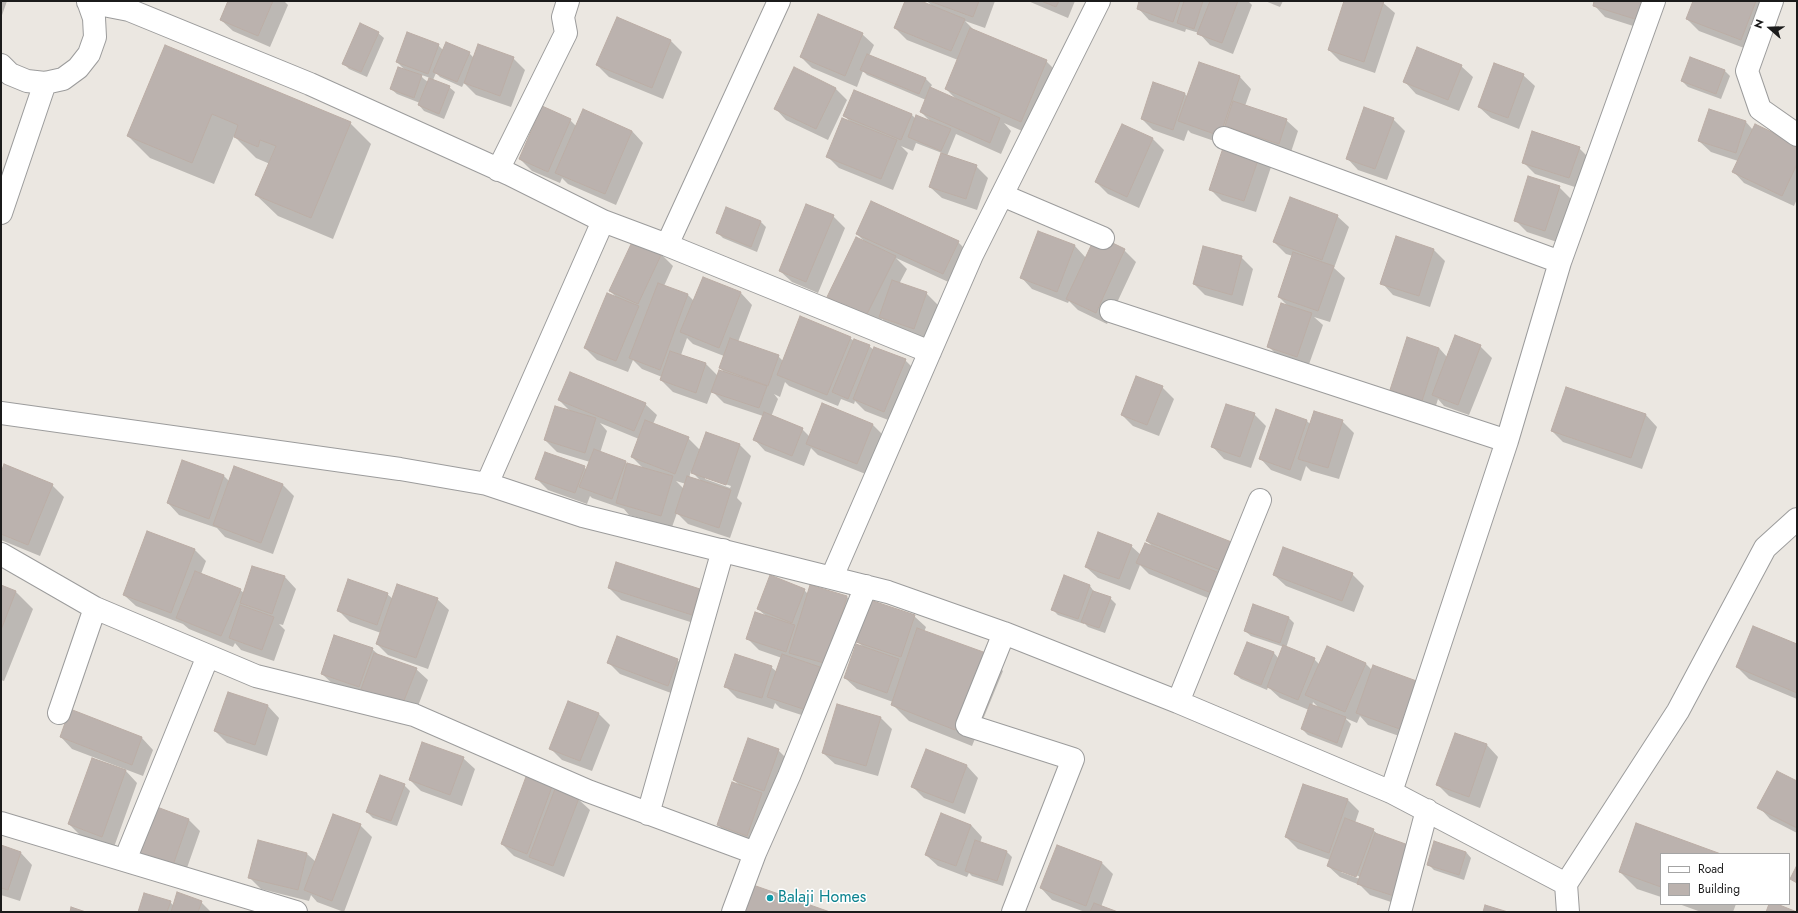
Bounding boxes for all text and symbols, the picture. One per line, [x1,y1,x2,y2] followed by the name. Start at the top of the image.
[1750,8,1790,48] north arrow
[1750,17,1768,31] text: N
[1660,853,1790,905] legend
[1698,860,1724,878] text: Road
[1698,880,1740,898] text: Building
[778,888,866,908] place label: Balaji Homes
[765,893,775,903] marker: Balaji Homes

